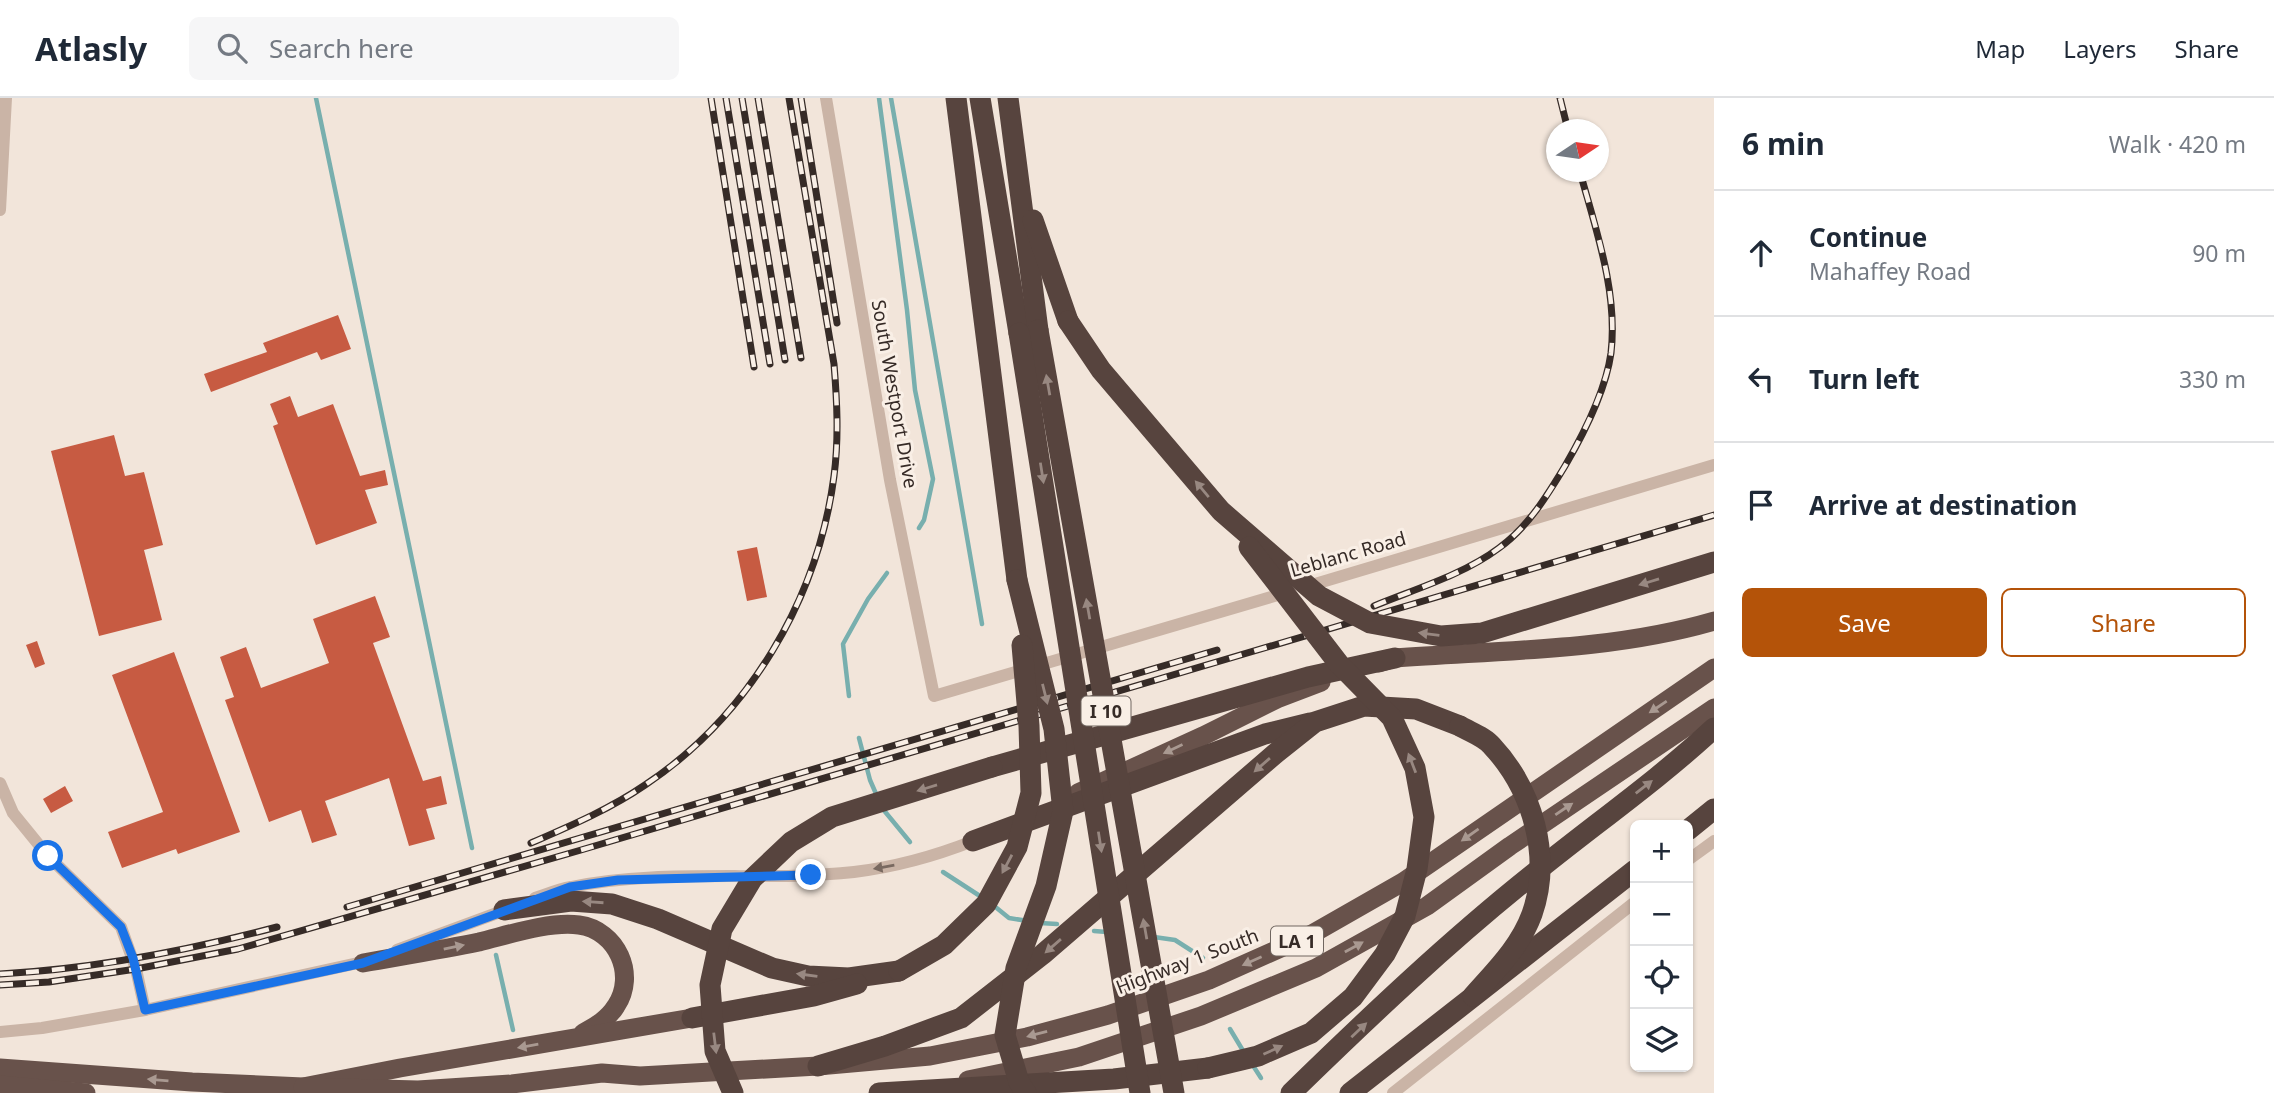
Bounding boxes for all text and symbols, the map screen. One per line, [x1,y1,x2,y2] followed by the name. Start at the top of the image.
[189,17,679,80] search box
[35,26,147,71] text: Atlasly
[213,29,251,67] icon: search
[269,30,414,66] text: Search here
[1975,32,2025,65] text: Map
[2063,32,2137,65] text: Layers
[2175,32,2239,65] text: Share
[1546,119,1609,182] north arrow
[1742,123,1825,164] text: 6 min
[2109,128,2246,160] text: Walk · 420 m
[1809,219,1927,255] text: Continue
[1742,234,1780,272] icon: ahead
[2192,237,2246,269] text: 90 m
[1809,255,1971,287] text: Mahaffey Road
[866,298,924,490] street label: South Westport Drive
[1742,360,1780,398] icon: left
[1809,361,1920,397] text: Turn left
[2179,363,2246,395] text: 330 m
[1042,374,1053,396] one-way arrow
[1037,462,1048,484] one-way arrow
[1194,480,1210,498] one-way arrow
[1742,486,1780,524] icon: arrive
[1809,487,2078,523] text: Arrive at destination
[1287,525,1409,583] street label: Leblanc Road
[1638,578,1659,588] one-way arrow
[1742,588,1987,657] button: Save
[2001,588,2246,657] button: Share
[1082,598,1093,620] one-way arrow
[1418,628,1440,639] one-way arrow
[1040,683,1051,705] one-way arrow
[1082,696,1130,726] road number: I 10
[1648,700,1668,713] one-way arrow
[1163,744,1184,755] one-way arrow
[1406,752,1417,773] one-way arrow
[1253,757,1271,773] one-way arrow
[1635,781,1653,795] one-way arrow
[916,783,937,793] one-way arrow
[1555,803,1574,816] one-way arrow
[1630,820,1693,1072] map controls
[1630,820,1693,883] button: +
[1461,828,1479,842] one-way arrow
[1095,832,1106,854] one-way arrow
[32,840,63,871] route start
[1002,854,1013,874] one-way arrow
[795,859,826,890] route end
[873,862,895,873] one-way arrow
[1630,883,1693,946] button: −
[582,896,604,907] one-way arrow
[1139,918,1150,940] one-way arrow
[1112,922,1262,1000] street label: Highway 1 South
[1271,926,1323,956] road number: LA 1
[1044,938,1062,954] one-way arrow
[1344,941,1363,953] one-way arrow
[443,942,465,953] one-way arrow
[1630,946,1693,1009] button: locate
[1242,955,1262,967] one-way arrow
[796,969,818,980] one-way arrow
[1630,1009,1693,1072] button: layers
[1350,1022,1367,1038] one-way arrow
[1026,1029,1048,1040] one-way arrow
[709,1032,720,1054] one-way arrow
[517,1040,539,1051] one-way arrow
[1263,1044,1284,1055] one-way arrow
[146,1074,168,1085] one-way arrow

